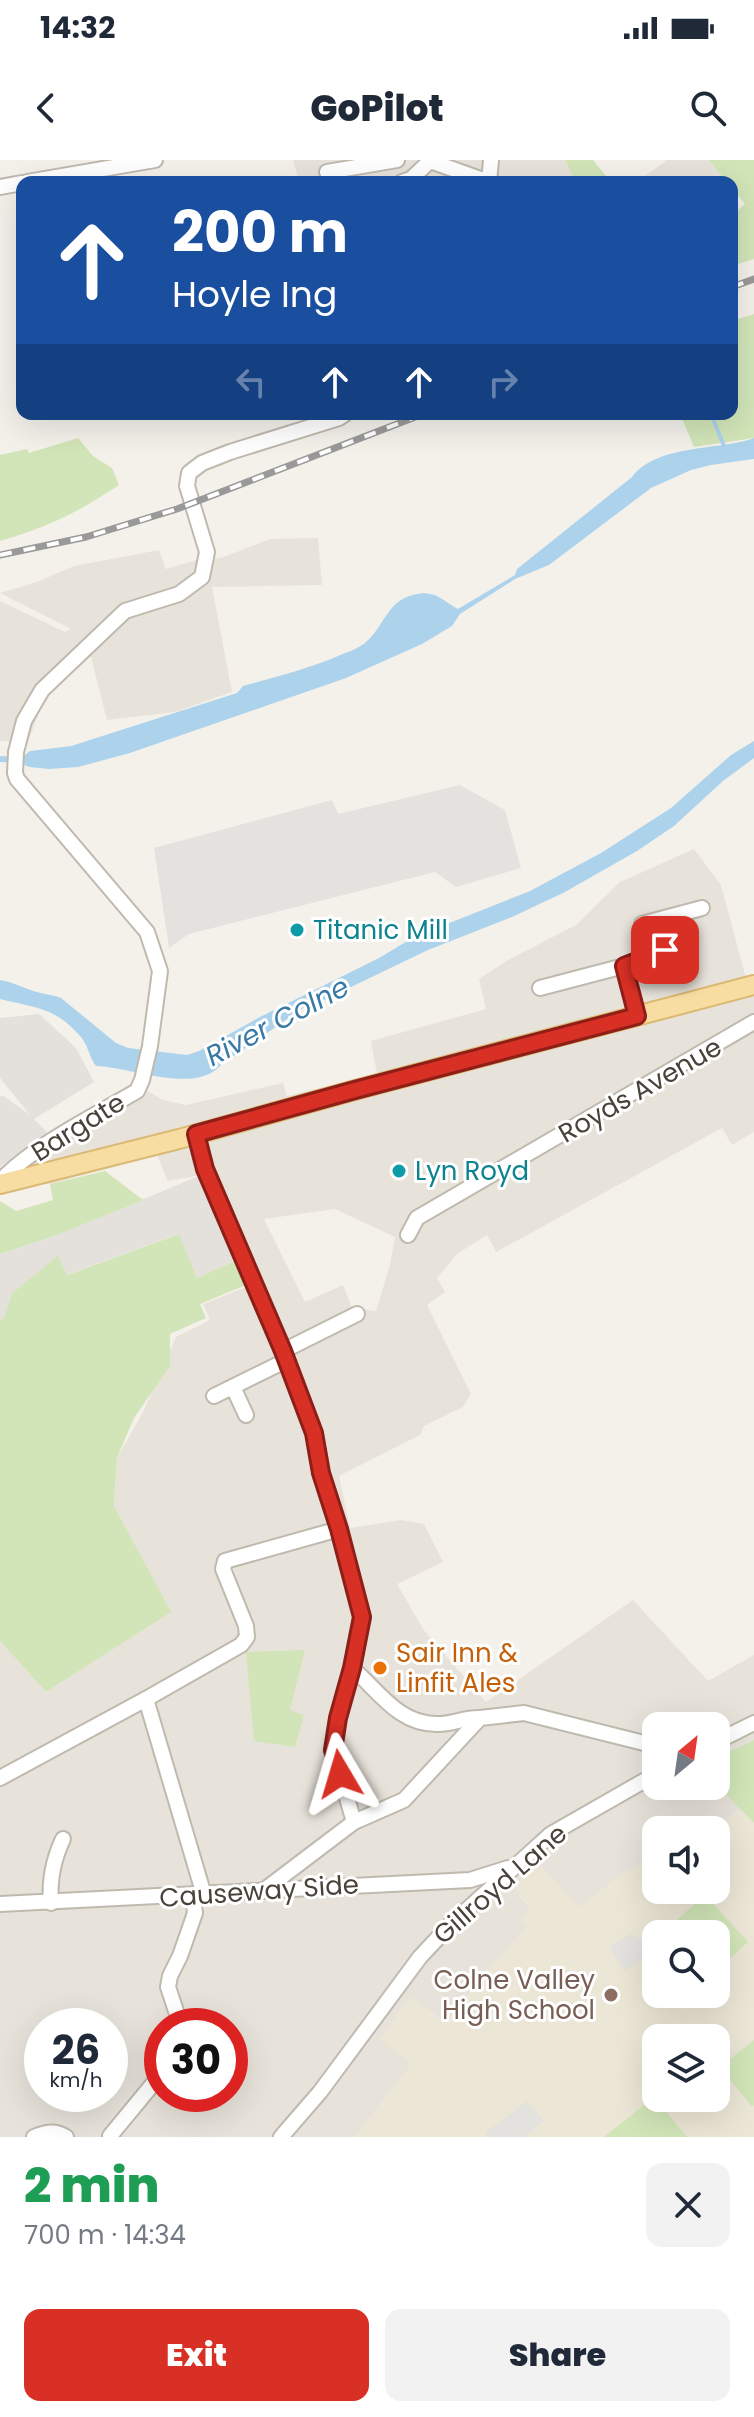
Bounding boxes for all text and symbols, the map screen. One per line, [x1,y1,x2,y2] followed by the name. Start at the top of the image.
[40,6,115,49] text: 14:32
[310,83,444,134] text: GoPilot
[24,86,68,130] icon: back
[686,86,730,130] icon: search
[172,193,348,272] text: 200 m
[40,208,144,312] icon: ahead
[172,269,337,320] text: Hoyle Ing
[229,360,273,404] icon: left
[313,360,357,404] icon: ahead
[397,360,441,404] icon: ahead
[481,360,525,404] icon: right
[313,912,448,948] place label: Titanic Mill
[631,916,699,984] pin
[288,921,306,939] marker: Titanic Mill
[643,928,687,972] icon: arrive
[199,967,356,1076] water label: River Colne
[552,1029,728,1151] street label: Royds Avenue
[24,1084,132,1170] street label: Bargate
[415,1153,529,1189] place label: Lyn Royd
[390,1162,408,1180] marker: Lyn Royd
[396,1635,518,1701] place label: Sair Inn & Linfit Ales
[371,1659,389,1677] marker: Sair Inn & Linfit Ales
[642,1712,730,1800] north arrow
[642,1712,730,2112] map controls
[298,1732,382,1816] position arrow
[425,1816,575,1952] street label: Gillroyd Lane
[642,1816,730,1904] button: sound
[158,1866,360,1916] street label: Causeway Side
[642,1920,730,2008] button: search
[433,1962,595,2028] place label: Colne Valley High School
[602,1986,620,2004] marker: Colne Valley High School
[144,2008,248,2112] speed limit sign: 30
[52,2022,100,2078] text: 26
[642,2024,730,2112] button: layers
[49,2066,103,2094] text: km/h
[24,2152,159,2219] text: 2 min
[646,2163,730,2247] button: close
[24,2217,186,2253] text: 700 m · 14:34
[24,2309,369,2401] button: Exit
[385,2309,730,2401] button: Share

